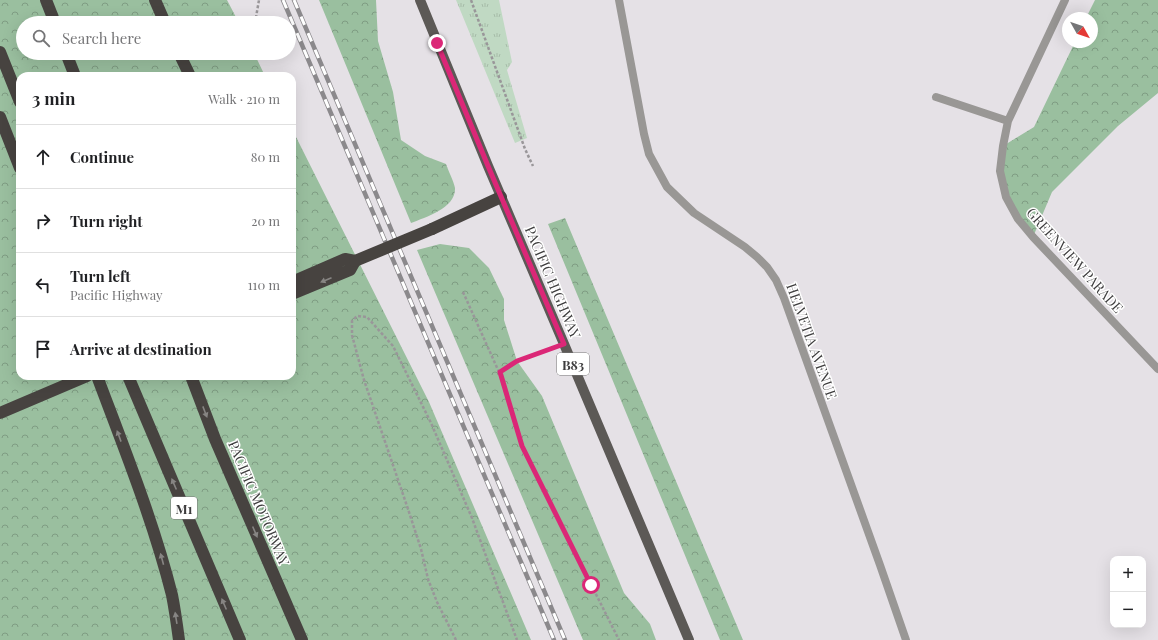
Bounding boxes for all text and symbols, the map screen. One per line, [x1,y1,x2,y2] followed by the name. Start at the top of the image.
[1062,12,1098,48] north arrow
[16,16,296,60] search box
[30,27,52,49] icon: search
[62,28,141,48] text: Search here
[428,34,446,52] route end
[32,87,75,109] text: 3 min
[208,90,280,107] text: Walk · 210 m
[32,146,54,168] icon: ahead
[70,147,134,167] text: Continue
[251,148,280,165] text: 80 m
[1022,203,1128,317] street label: GREENVIEW PARADE
[32,210,54,232] icon: right
[70,211,143,231] text: Turn right
[251,212,280,229] text: 20 m
[521,223,586,342] street label: PACIFIC HIGHWAY
[70,266,131,286] text: Turn left
[32,274,54,296] icon: left
[248,276,280,293] text: 110 m
[320,277,331,283] one-way arrow
[782,280,842,402] street label: HELVETIA AVENUE
[70,286,163,303] text: Pacific Highway
[32,338,54,360] icon: arrive
[70,339,212,359] text: Arrive at destination
[557,353,589,375] road number: B83
[202,407,208,419] one-way arrow
[116,429,122,441] one-way arrow
[224,437,294,569] street label: PACIFIC MOTORWAY
[170,478,176,490] one-way arrow
[171,497,197,519] road number: M1
[253,527,259,539] one-way arrow
[158,552,164,565] one-way arrow
[1110,556,1146,628] map controls
[1110,556,1146,592] button: +
[582,576,600,594] route start
[1110,592,1146,628] button: −
[221,598,227,610] one-way arrow
[172,612,178,624] one-way arrow

